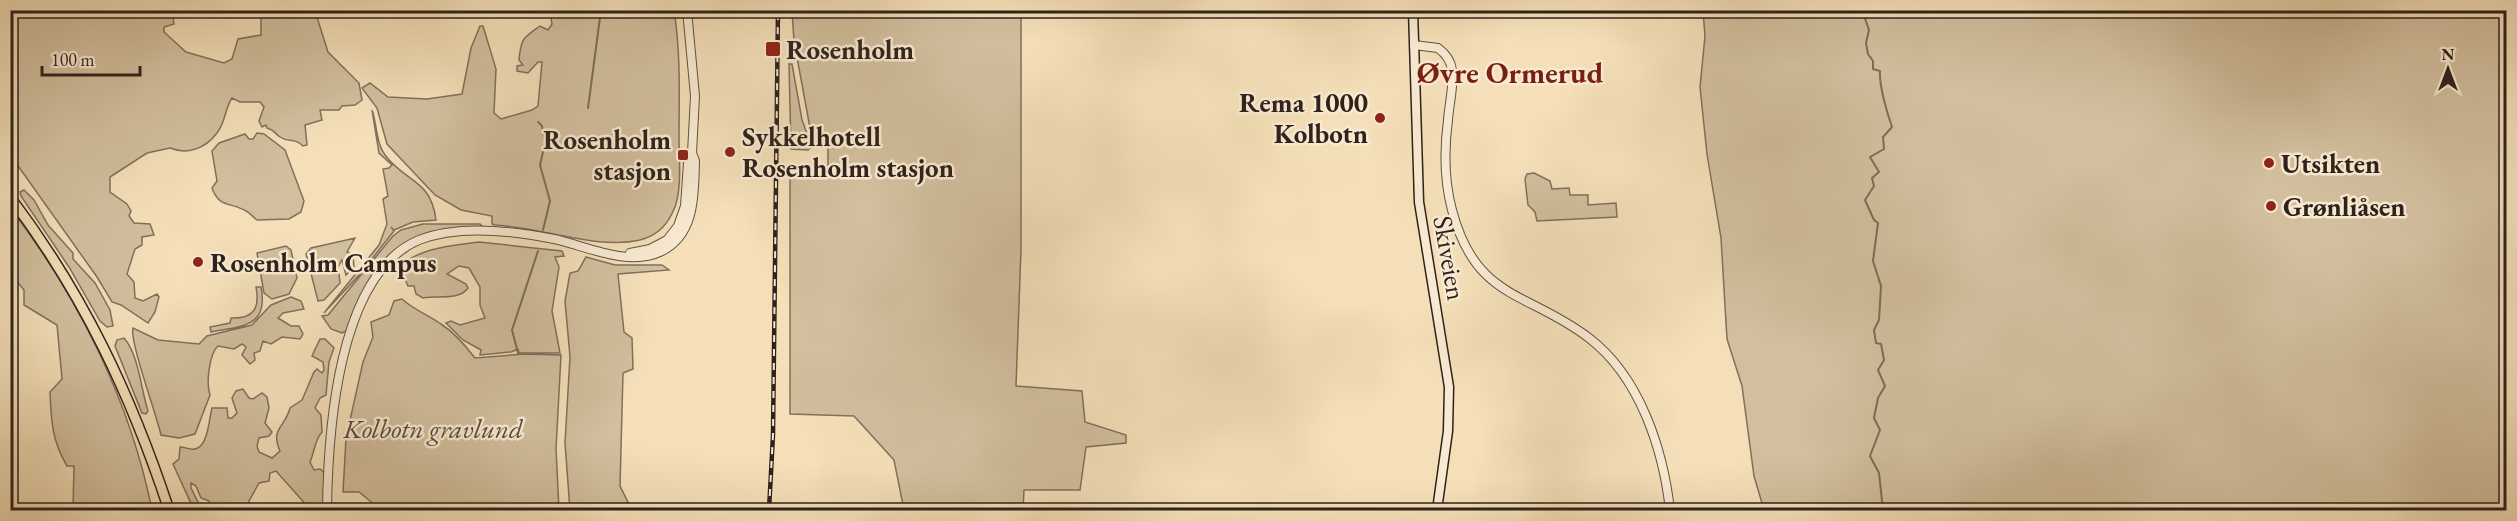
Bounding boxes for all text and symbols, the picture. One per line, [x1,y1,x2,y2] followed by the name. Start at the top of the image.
[786,32,914,67] place label: Rosenholm
[42,39,140,77] scale bar
[2418,39,2478,99] north arrow
[764,40,782,58] marker: Rosenholm
[2442,44,2455,65] text: N
[51,48,95,71] text: 100 m
[1417,53,1604,92] district label: Øvre Ormerud
[1239,85,1368,151] place label: Rema 1000 Kolbotn
[1373,111,1387,125] marker: Rema 1000 Kolbotn
[742,119,954,185] place label: Sykkelhotell Rosenholm stasjon
[543,122,671,188] place label: Rosenholm stasjon
[723,145,737,159] marker: Sykkelhotell Rosenholm stasjon
[2281,146,2380,181] place label: Utsikten
[676,148,690,162] marker: Rosenholm stasjon
[2262,156,2276,170] marker: Utsikten
[2283,189,2405,224] place label: Grønliåsen
[2264,199,2278,213] marker: Grønliåsen
[1425,213,1475,303] street label: Skiveien
[210,245,436,280] place label: Rosenholm Campus
[191,255,205,269] marker: Rosenholm Campus
[342,411,524,446] park label: Kolbotn gravlund

